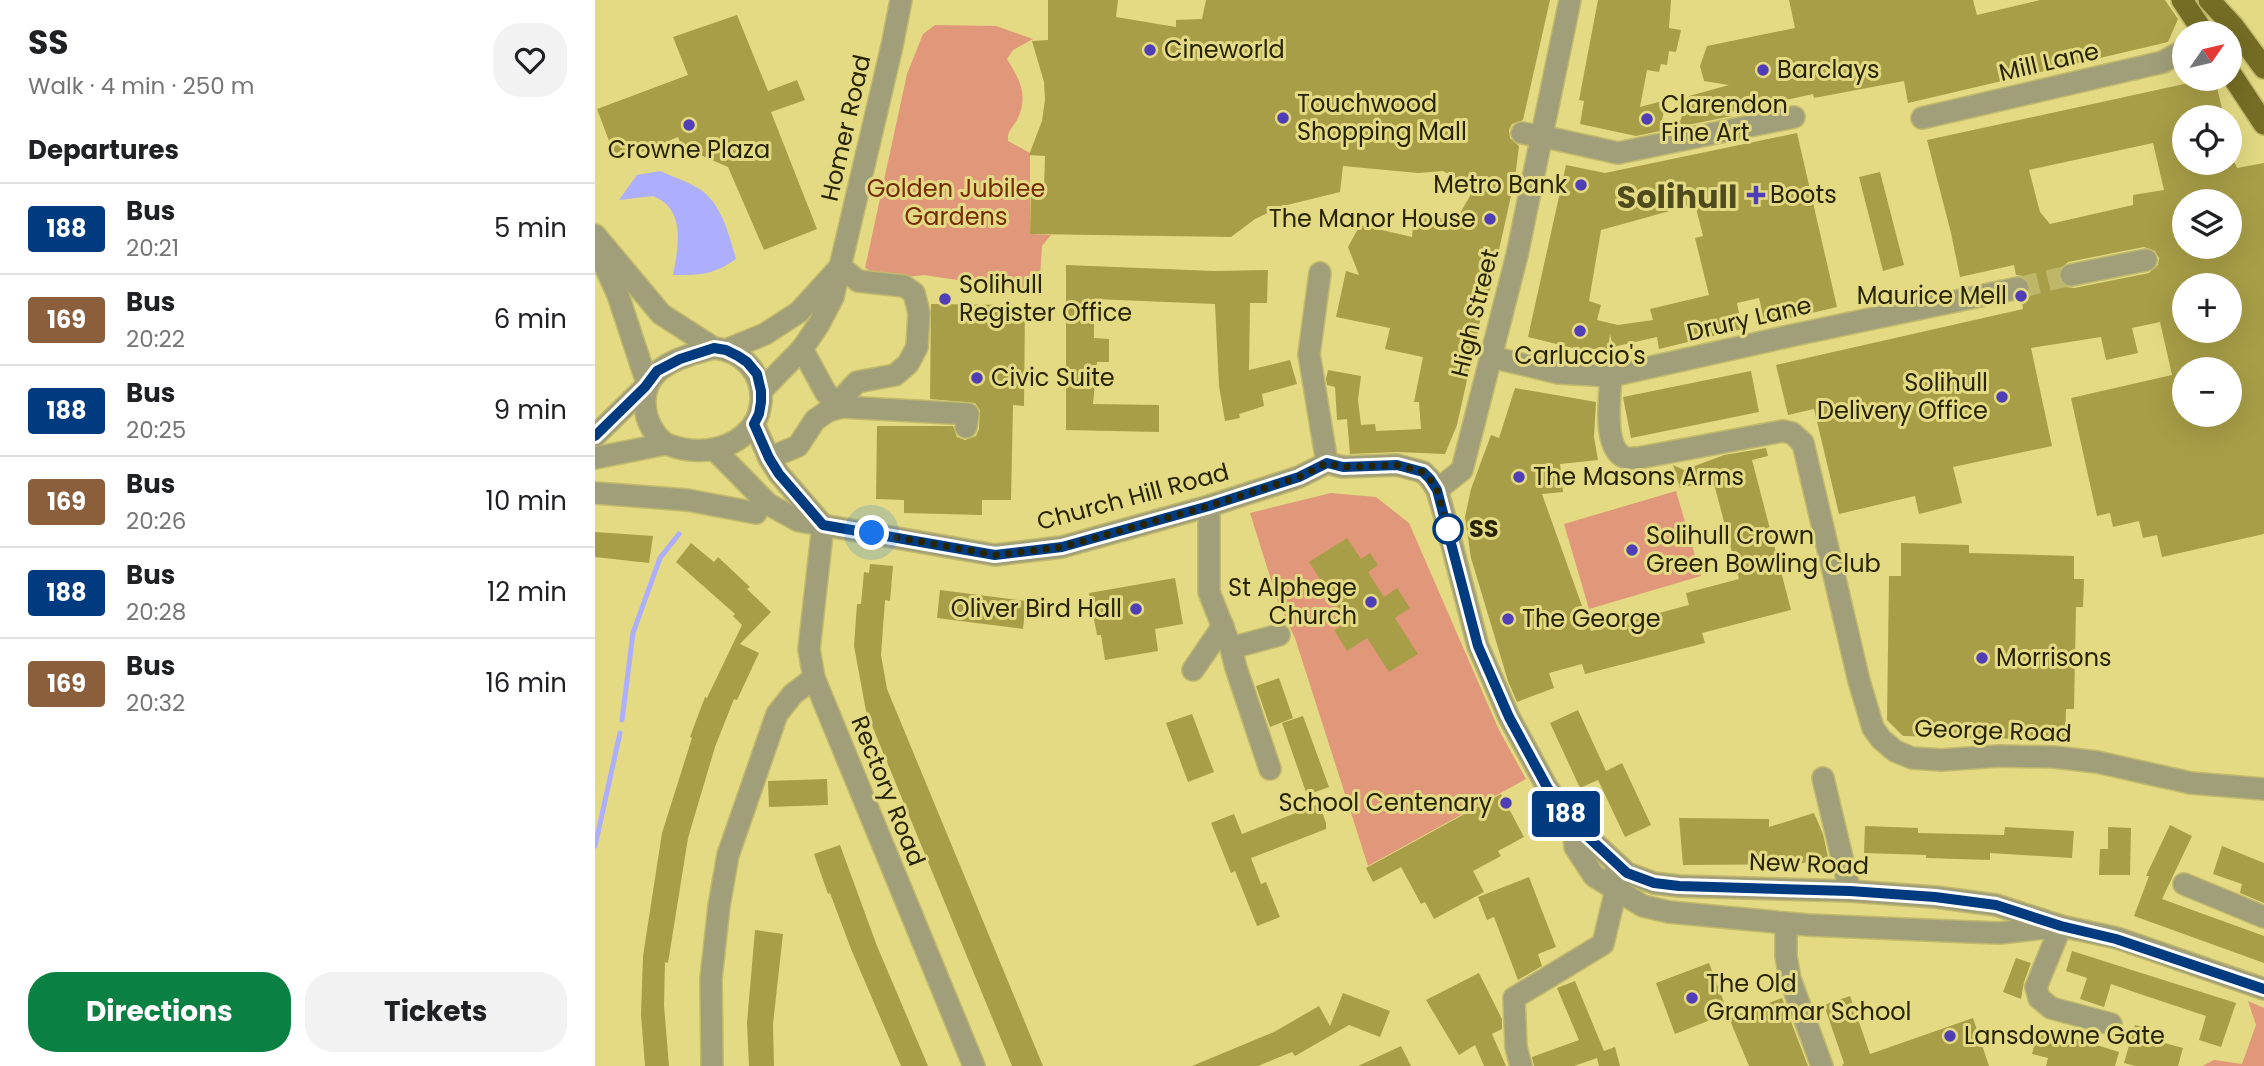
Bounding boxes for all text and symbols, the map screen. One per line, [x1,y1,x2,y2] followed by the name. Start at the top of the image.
[28,19,69,66] text: SS
[2172,21,2242,91] north arrow
[2172,21,2242,427] map controls
[493,23,567,97] button: heart
[1164,33,1285,66] place label: Cineworld
[1996,34,2102,89] street label: Mill Lane
[1142,42,1158,58] marker: Cineworld
[813,51,878,204] street label: Homer Road
[1777,53,1880,86] place label: Barclays
[1755,62,1771,78] marker: Barclays
[28,70,254,102] text: Walk · 4 min · 250 m
[1297,87,1467,148] place label: Touchwood Shopping Mall
[1661,88,1788,149] place label: Clarendon Fine Art
[2172,105,2242,175] button: locate
[1275,110,1291,126] marker: Touchwood Shopping Mall
[1639,111,1655,127] marker: Clarendon Fine Art
[681,117,697,133] marker: Crowne Plaza
[28,132,179,168] text: Departures
[608,133,770,166] place label: Crowne Plaza
[1433,168,1568,201] place label: Metro Bank
[867,172,1045,233] park label: Golden Jubilee Gardens
[1617,174,1737,219] district label: Solihull
[1573,177,1589,193] marker: Metro Bank
[1770,178,1837,211] place label: Boots
[1748,187,1764,203] marker: Boots
[2172,189,2242,259] button: layers
[126,193,175,229] text: Bus
[1269,202,1476,235] place label: The Manor House
[494,210,567,246] text: 5 min
[1482,211,1498,227] marker: The Manor House
[46,212,87,245] text: 188
[126,232,179,264] text: 20:21
[1443,245,1506,380] street label: High Street
[959,268,1132,329] place label: Solihull Register Office
[2172,273,2242,343] button: +
[1857,279,2007,312] place label: Maurice Mell
[126,284,175,320] text: Bus
[1683,288,1814,349] street label: Drury Lane
[2013,288,2029,304] marker: Maurice Mell
[937,291,953,307] marker: Solihull Register Office
[494,301,567,337] text: 6 min
[47,303,86,336] text: 169
[126,323,185,355] text: 20:22
[1572,323,1588,339] marker: Carluccio's
[1514,339,1646,372] place label: Carluccio's
[2172,357,2242,427] button: −
[991,361,1115,394] place label: Civic Suite
[1817,366,1988,427] place label: Solihull Delivery Office
[969,370,985,386] marker: Civic Suite
[126,375,175,411] text: Bus
[1994,389,2010,405] marker: Solihull Delivery Office
[494,392,567,428] text: 9 min
[46,394,87,427] text: 188
[126,414,186,446] text: 20:25
[1033,455,1233,538] street label: Church Hill Road
[1533,460,1744,493] place label: The Masons Arms
[126,466,175,502] text: Bus
[1511,469,1527,485] marker: The Masons Arms
[486,483,567,519] text: 10 min
[47,485,86,518] text: 169
[126,505,186,537] text: 20:26
[1469,512,1499,545] place label: SS
[1433,514,1463,544] marker: SS
[854,515,889,550] your location
[1646,519,1881,580] place label: Solihull Crown Green Bowling Club
[1624,542,1640,558] marker: Solihull Crown Green Bowling Club
[126,557,175,593] text: Bus
[1228,571,1357,632] place label: St Alphege Church
[487,574,567,610] text: 12 min
[46,576,87,609] text: 188
[951,592,1122,625] place label: Oliver Bird Hall
[1363,594,1379,610] marker: St Alphege Church
[126,596,186,628] text: 20:28
[1128,601,1144,617] marker: Oliver Bird Hall
[1522,602,1661,635] place label: The George
[1500,611,1516,627] marker: The George
[1996,641,2112,674] place label: Morrisons
[126,648,175,684] text: Bus
[1974,650,1990,666] marker: Morrisons
[485,665,567,701] text: 16 min
[47,667,86,700] text: 169
[126,687,185,719] text: 20:32
[843,711,934,871] street label: Rectory Road
[1914,711,2072,750] street label: George Road
[1279,786,1492,819] place label: School Centenary
[1526,791,1606,837] line badge: 188
[1498,795,1514,811] marker: School Centenary
[1546,797,1586,830] text: 188
[1748,845,1870,882] street label: New Road
[1706,967,1912,1028] place label: The Old Grammar School
[28,972,291,1052] button: Directions
[305,972,567,1052] button: Tickets
[1684,990,1700,1006] marker: The Old Grammar School
[1964,1019,2165,1052] place label: Lansdowne Gate
[1942,1028,1958,1044] marker: Lansdowne Gate

